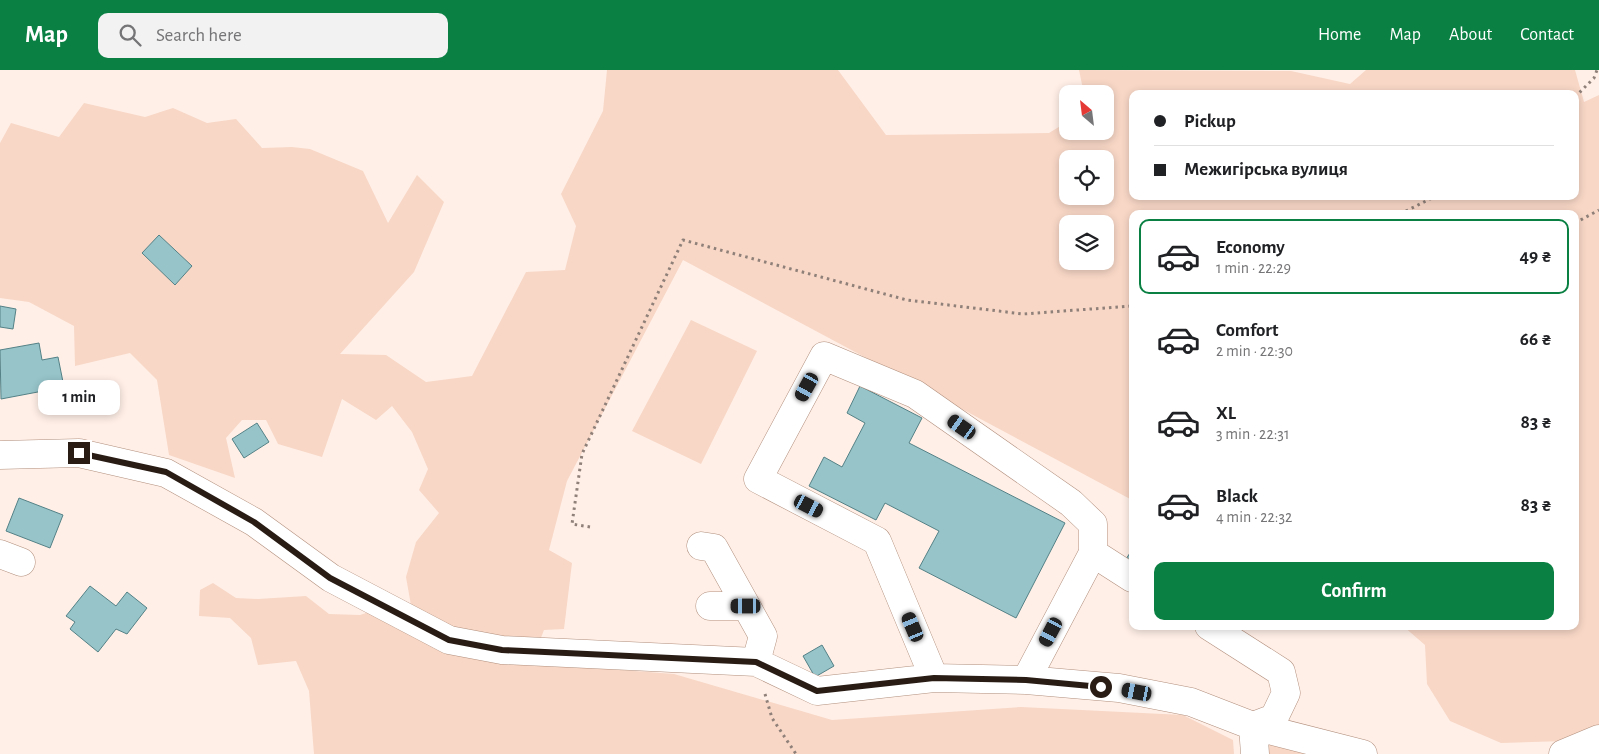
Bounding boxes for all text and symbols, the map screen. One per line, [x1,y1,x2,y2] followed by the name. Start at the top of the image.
[98,13,448,58] search box
[116,21,144,49] icon: search
[25,23,68,47] text: Map
[156,26,242,45] text: Search here
[1318,26,1361,44] text: Home
[1389,26,1421,44] text: Map
[1449,26,1492,44] text: About
[1520,26,1574,44] text: Contact
[1059,85,1114,140] north arrow
[1059,85,1114,270] map controls
[1184,112,1236,131] text: Pickup
[1059,150,1114,205] button: locate
[1184,160,1348,179] text: Межигірська вулиця
[1059,215,1114,270] button: layers
[1156,234,1201,279] icon: car
[1216,238,1285,257] text: Economy
[1519,247,1552,266] text: 49 ₴
[1216,260,1291,276] text: 1 min · 22:29
[1156,317,1201,362] icon: car
[1216,321,1278,340] text: Comfort
[1520,330,1552,349] text: 66 ₴
[1216,343,1293,359] text: 2 min · 22:30
[793,370,820,404] car
[38,380,120,416] callout: 1 min
[62,389,96,405] text: 1 min
[1156,400,1201,445] icon: car
[1216,404,1236,423] text: XL
[945,412,978,442] car
[1521,413,1552,432] text: 83 ₴
[1216,426,1289,442] text: 3 min · 22:31
[68,442,90,464] route end
[1156,483,1201,528] icon: car
[1216,487,1258,506] text: Black
[792,493,825,519] car
[1521,496,1552,515] text: 83 ₴
[1216,509,1292,525] text: 4 min · 22:32
[1154,562,1554,620] button: Confirm
[731,599,761,614] car
[900,610,925,644] car
[1037,615,1064,649] car
[1090,676,1112,698] route start
[1120,682,1153,702] car

